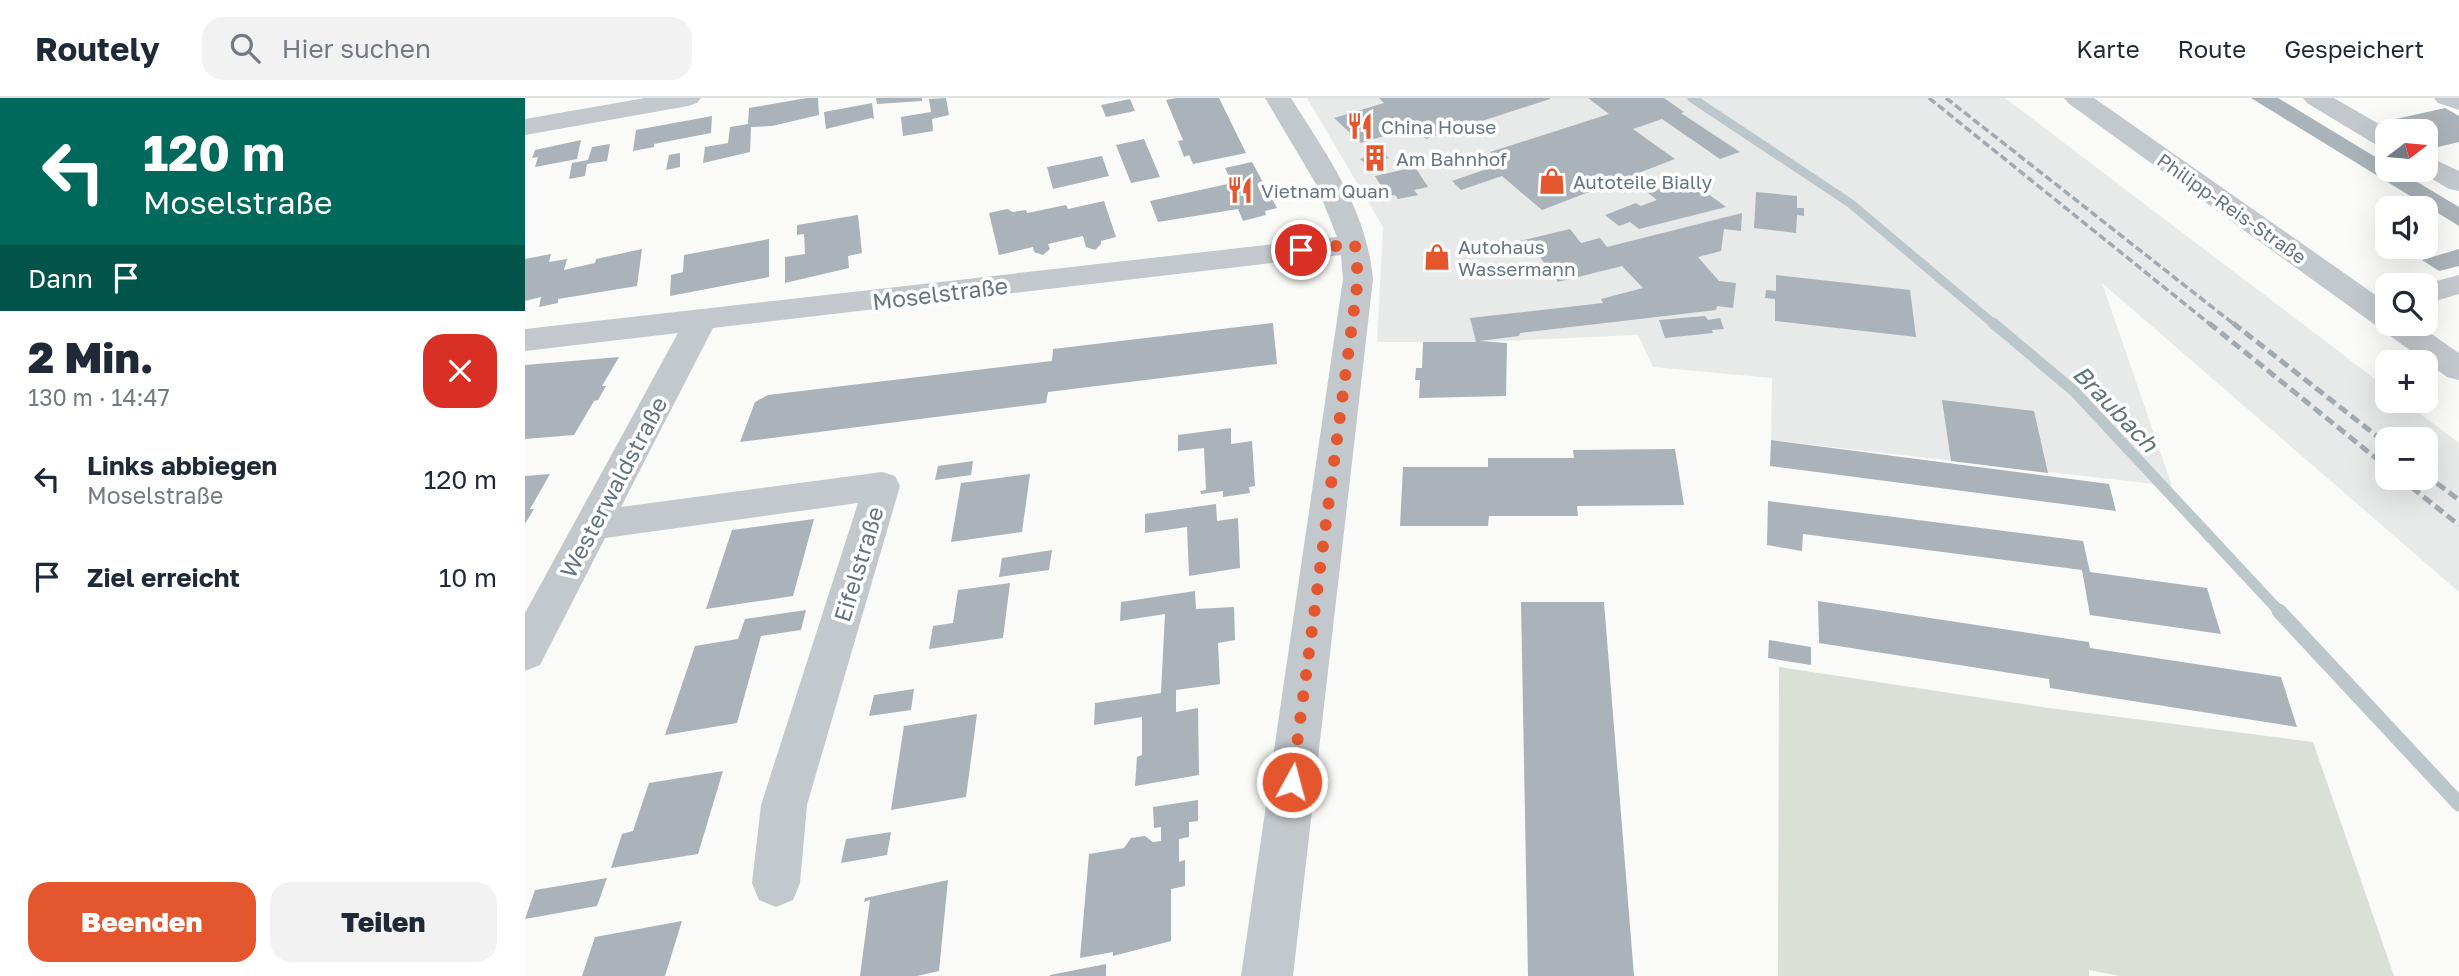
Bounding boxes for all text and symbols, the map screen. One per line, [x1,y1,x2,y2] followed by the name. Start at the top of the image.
[202,17,692,80] search box
[35,29,160,68] text: Routely
[226,29,264,67] icon: search
[282,33,431,64] text: Hier suchen
[2076,34,2140,63] text: Karte
[2178,34,2246,63] text: Route
[2284,34,2424,63] text: Gespeichert
[1345,111,1375,141] restaurant icon: China House
[1381,115,1496,138] place label: China House
[2375,119,2438,182] north arrow
[2375,119,2438,490] map controls
[143,123,285,182] text: 120 m
[28,126,119,217] icon: left
[1360,143,1390,173] building icon: Am Bahnhof
[1396,147,1507,170] place label: Am Bahnhof
[2153,148,2311,268] street label: Philipp-Reis-Straße
[1537,166,1567,196] shop icon: Autoteile Bially
[1573,170,1713,193] place label: Autoteile Bially
[1225,175,1255,205] restaurant icon: Vietnam Quan
[1261,179,1389,202] place label: Vietnam Quan
[143,183,333,221] text: Moselstraße
[2375,196,2438,259] button: sound
[1271,220,1331,280] pin
[1282,231,1320,269] icon: arrive
[1458,235,1576,280] place label: Autohaus Wassermann
[1422,242,1452,272] shop icon: Autohaus Wassermann
[107,259,145,297] icon: arrive
[28,263,93,294] text: Dann
[871,271,1009,315] street label: Moselstraße
[2375,273,2438,336] button: search
[28,332,154,382] text: 2 Min.
[423,334,497,408] button: close
[2375,350,2438,413] button: +
[2068,359,2165,458] water label: Braubach
[28,383,170,411] text: 130 m · 14:47
[553,392,673,582] street label: Westerwaldstraße
[2375,427,2438,490] button: −
[87,450,277,481] text: Links abbiegen
[28,460,66,498] icon: left
[424,464,497,495] text: 120 m
[87,481,223,509] text: Moselstraße
[827,503,889,625] street label: Eifelstraße
[28,558,66,596] icon: arrive
[87,562,240,593] text: Ziel erreicht
[439,562,497,593] text: 10 m
[1255,745,1329,819] position arrow
[28,882,256,962] button: Beenden
[270,882,497,962] button: Teilen

